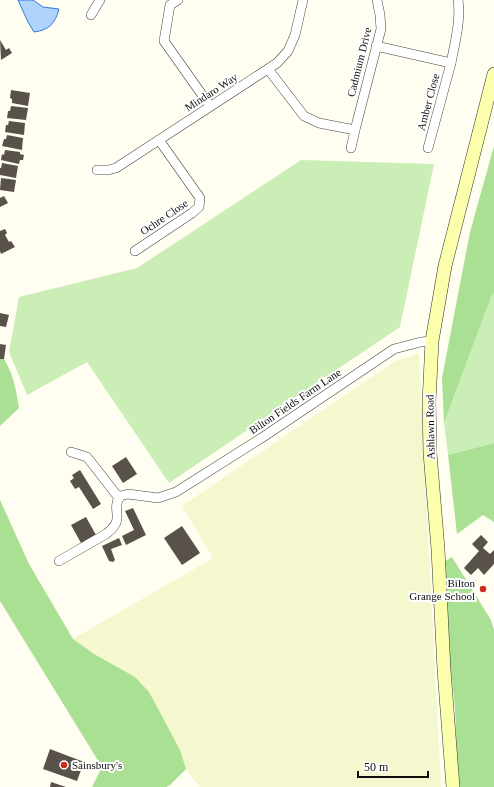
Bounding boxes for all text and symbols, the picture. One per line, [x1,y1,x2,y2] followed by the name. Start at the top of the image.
[345,26,373,98] street label: Cadmium Drive
[182,70,240,113] street label: Mindaro Way
[415,72,441,132] street label: Amber Close
[138,197,190,237] street label: Ochre Close
[247,366,343,436] street label: Bilton Fields Farm Lane
[423,394,437,460] street label: Ashlawn Road
[409,577,475,602] place label: Bilton Grange School
[478,584,488,594] marker: Bilton Grange School
[358,753,428,779] scale bar
[72,759,122,771] place label: Sainsbury's
[59,760,69,770] marker: Sainsbury's
[364,760,389,774] text: 50 m

